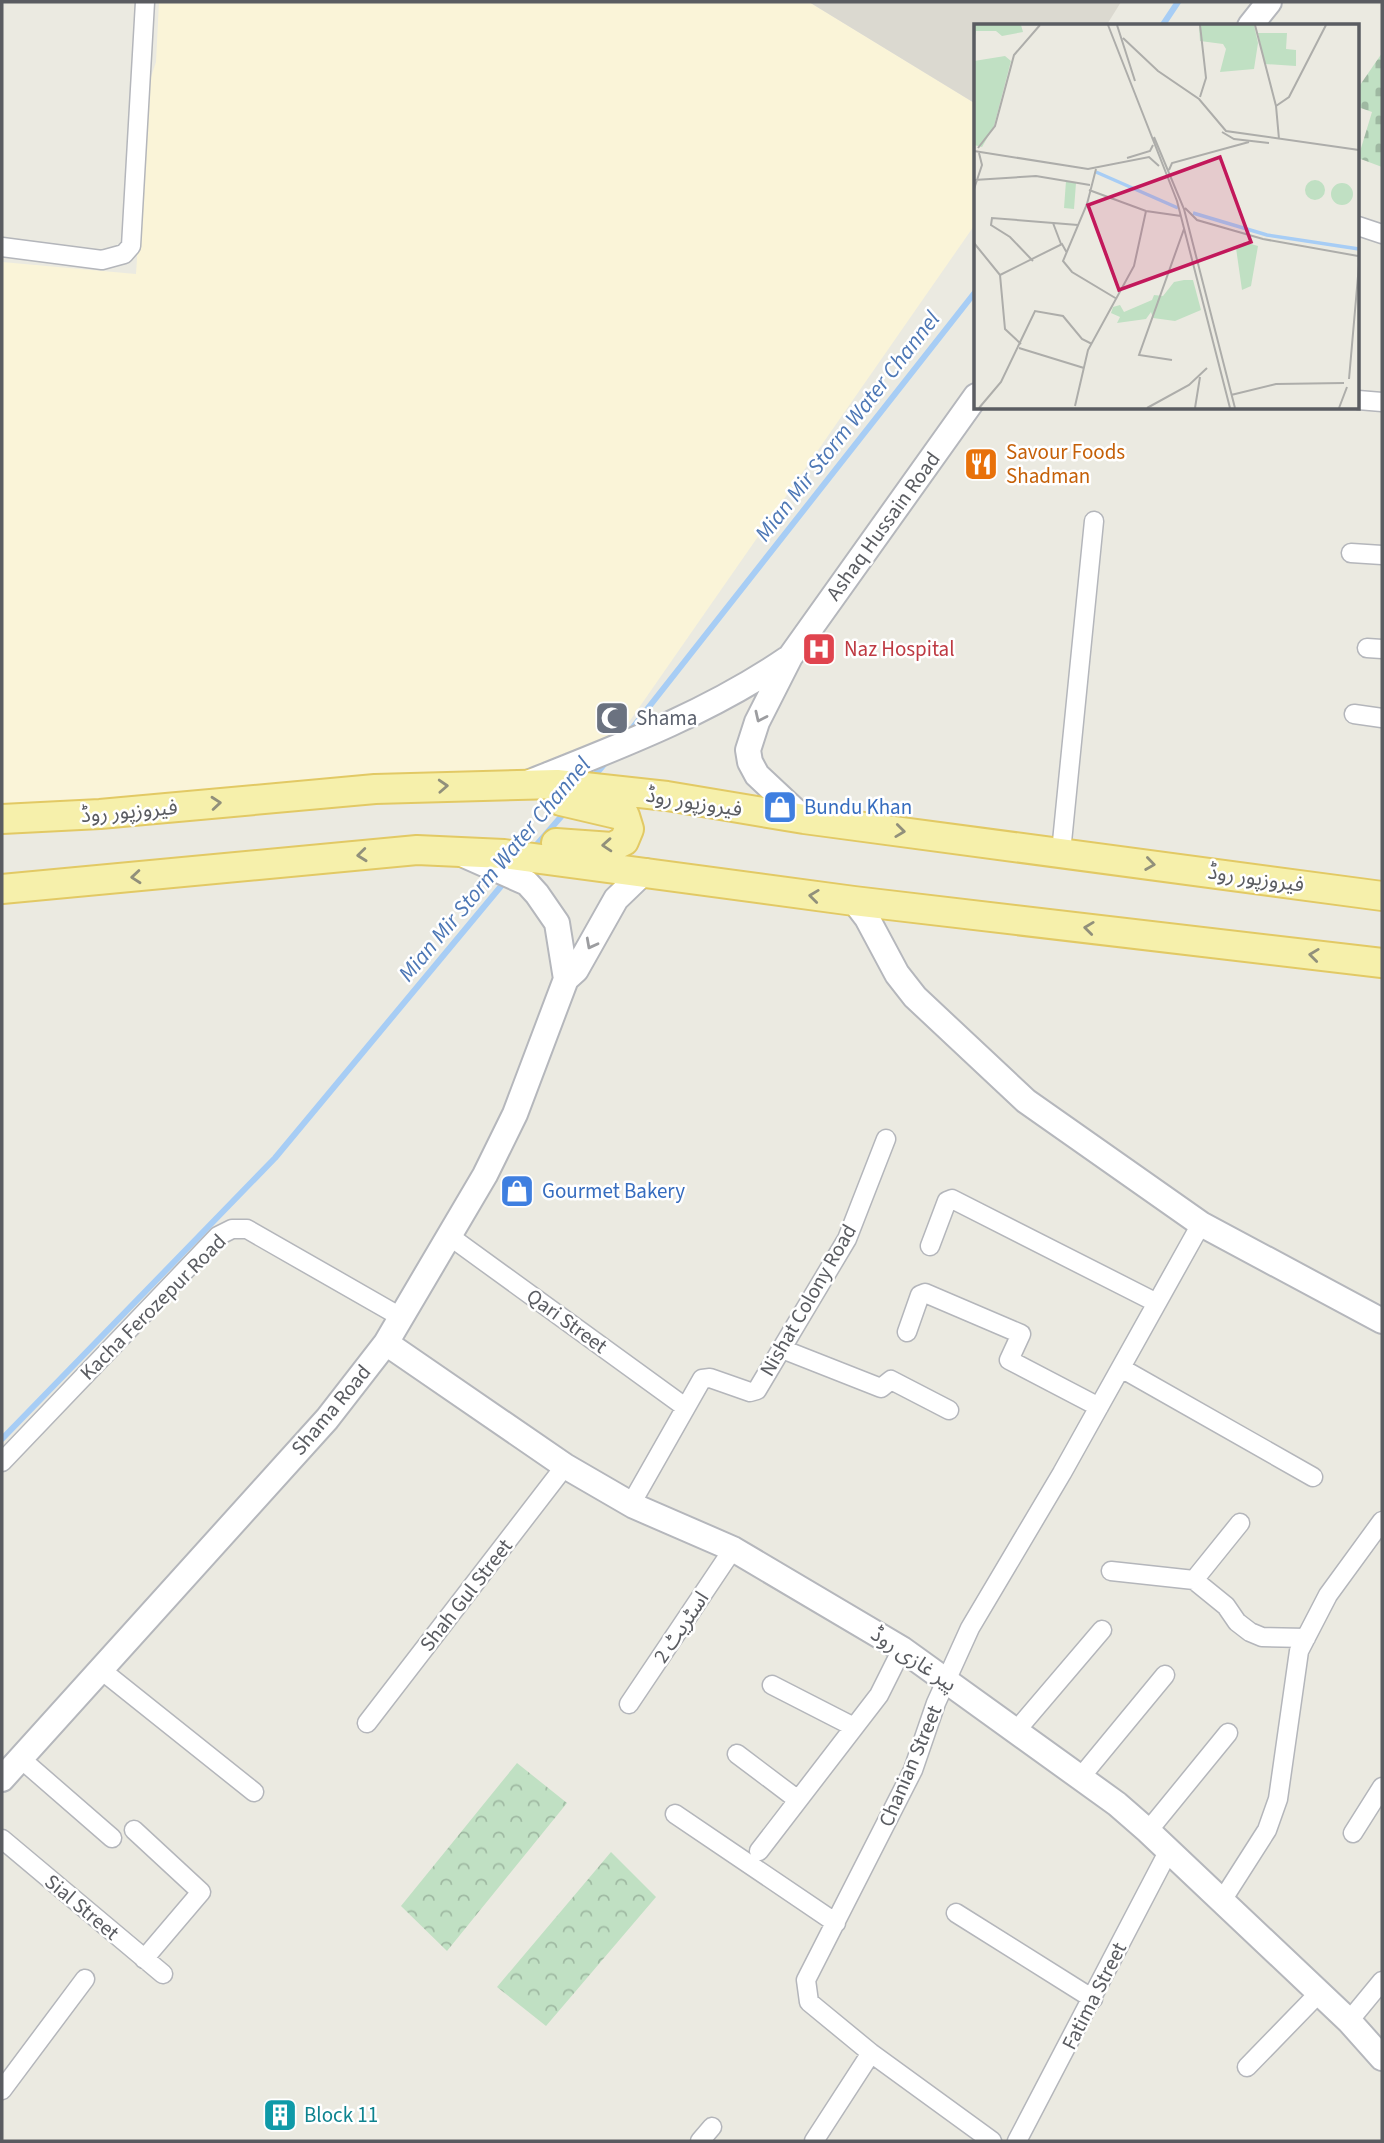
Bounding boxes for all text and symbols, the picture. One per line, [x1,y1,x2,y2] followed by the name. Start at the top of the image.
[974,24,1360,410] inset map
[747,304,948,549] water label: Mian Mir Storm Water Channel
[1006,437,1125,491] place label: Savour Foods Shadman
[819,445,947,607] street label: Ashaq Hussain Road
[962,445,1000,483] restaurant icon: Savour Foods Shadman
[800,630,838,668] hospital icon: Naz Hospital
[844,634,955,664] place label: Naz Hospital
[593,699,631,737] mosque icon: Shama
[636,703,697,733] place label: Shama
[754,710,768,723] one-way arrow
[390,750,599,989] water label: Mian Mir Storm Water Channel
[438,779,449,794] one-way arrow
[644,780,744,824] street label: فیروزپور روڈ
[761,788,799,826] shop icon: Bundu Khan
[79,792,179,830] street label: فیروزپور روڈ
[804,792,912,822] place label: Bundu Khan
[211,796,222,811] one-way arrow
[894,823,906,838] one-way arrow
[601,837,612,852] one-way arrow
[357,847,368,862] one-way arrow
[1144,856,1156,871] one-way arrow
[1206,856,1306,900] street label: فیروزپور روڈ
[130,869,141,884] one-way arrow
[808,888,820,903] one-way arrow
[1083,921,1094,936] one-way arrow
[585,937,599,950] one-way arrow
[1309,947,1320,962] one-way arrow
[498,1172,536,1210] shop icon: Gourmet Bakery
[542,1176,685,1206] place label: Gourmet Bakery
[752,1218,864,1382] street label: Nishat Colony Road
[73,1227,233,1387] street label: Kacha Ferozepur Road
[520,1281,614,1361] street label: Qari Street
[284,1358,378,1462] street label: Shama Road
[412,1532,520,1658] street label: Shah Gul Street
[646,1585,716,1669] street label: اسٹریٹ 2
[865,1619,963,1699] street label: پیر غازی روڈ
[871,1701,949,1831] street label: Chanian Street
[38,1867,126,1947] street label: Sial Street
[1054,1937,1134,2055] street label: Fatima Street
[261,2096,299,2134] building icon: Block 11
[304,2100,378,2130] place label: Block 11

